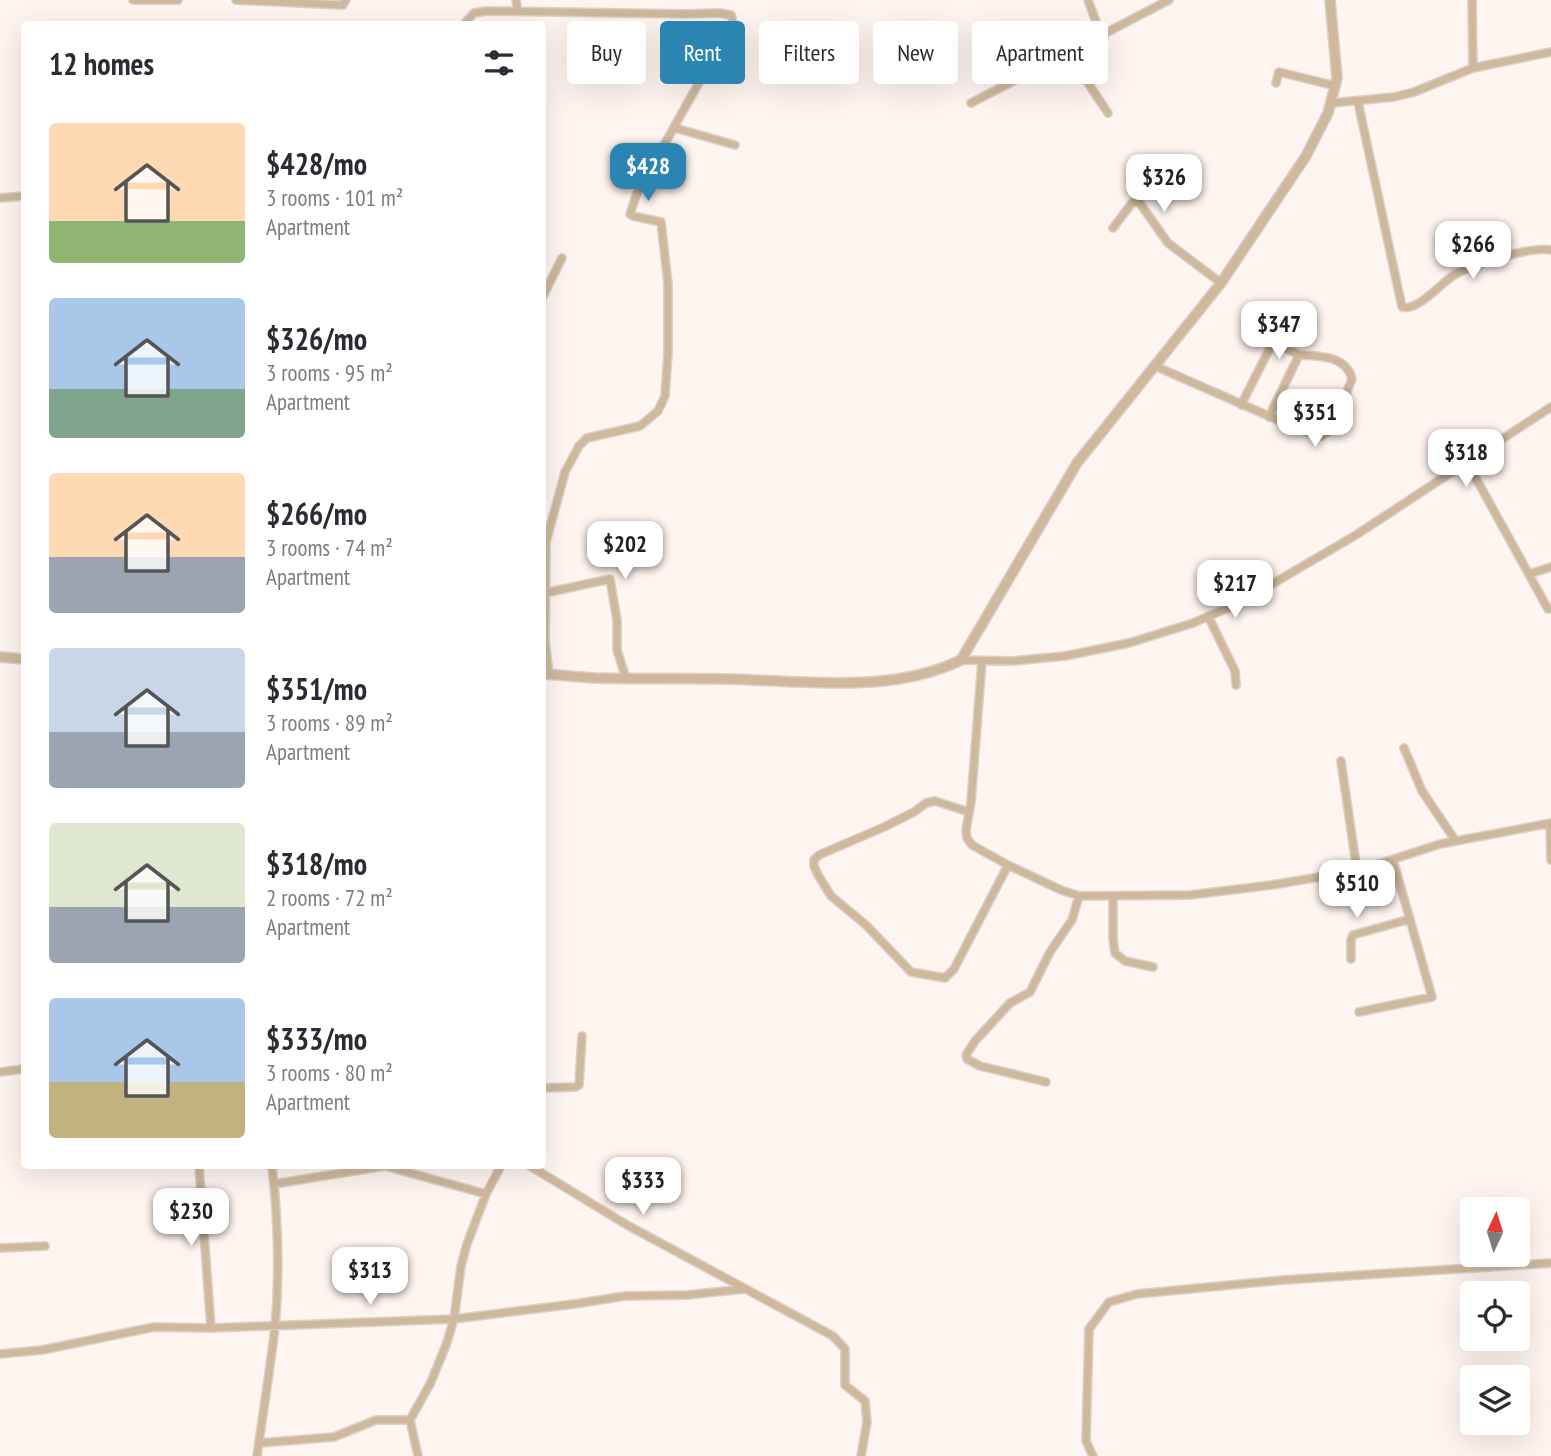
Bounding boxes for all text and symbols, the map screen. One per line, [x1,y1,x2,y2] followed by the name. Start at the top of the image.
[567,21,646,84] chip: Buy
[660,21,745,84] chip: Rent
[759,21,859,84] chip: Filters
[873,21,958,84] chip: New
[972,21,1108,84] chip: Apartment
[49,44,154,83] text: 12 homes
[480,44,518,82] icon: filters
[266,144,367,183] text: $428/mo
[607,144,689,203] pin: $428
[105,151,189,235] icon: home
[626,151,670,180] text: $428
[1123,154,1205,214] pin: $326
[1142,162,1186,191] text: $326
[266,183,403,212] text: 3 rooms · 101 m²
[266,212,350,241] text: Apartment
[1432,222,1514,281] pin: $266
[1451,229,1495,258] text: $266
[1238,302,1320,361] pin: $347
[1257,309,1301,338] text: $347
[266,319,367,358] text: $326/mo
[105,326,189,410] icon: home
[266,358,393,387] text: 3 rooms · 95 m²
[266,387,350,416] text: Apartment
[1274,390,1356,449] pin: $351
[1293,397,1337,426] text: $351
[1425,430,1507,489] pin: $318
[1444,437,1488,466] text: $318
[266,494,367,533] text: $266/mo
[105,501,189,585] icon: home
[584,522,666,581] pin: $202
[603,529,647,558] text: $202
[266,533,393,562] text: 3 rooms · 74 m²
[1194,560,1276,620] pin: $217
[266,562,350,591] text: Apartment
[1213,568,1257,597] text: $217
[266,669,367,708] text: $351/mo
[105,676,189,760] icon: home
[266,708,393,737] text: 3 rooms · 89 m²
[266,737,350,766] text: Apartment
[266,844,367,883] text: $318/mo
[105,851,189,935] icon: home
[1316,860,1398,920] pin: $510
[1335,868,1379,897] text: $510
[266,883,393,912] text: 2 rooms · 72 m²
[266,912,350,941] text: Apartment
[266,1019,367,1058] text: $333/mo
[105,1026,189,1110] icon: home
[266,1058,393,1087] text: 3 rooms · 80 m²
[266,1087,350,1116] text: Apartment
[602,1158,684,1217] pin: $333
[621,1165,665,1194] text: $333
[150,1188,232,1248] pin: $230
[169,1196,213,1225] text: $230
[1460,1197,1530,1267] north arrow
[1460,1197,1530,1435] map controls
[329,1248,411,1307] pin: $313
[348,1255,392,1284] text: $313
[1460,1281,1530,1351] button: locate
[1460,1365,1530,1435] button: layers

